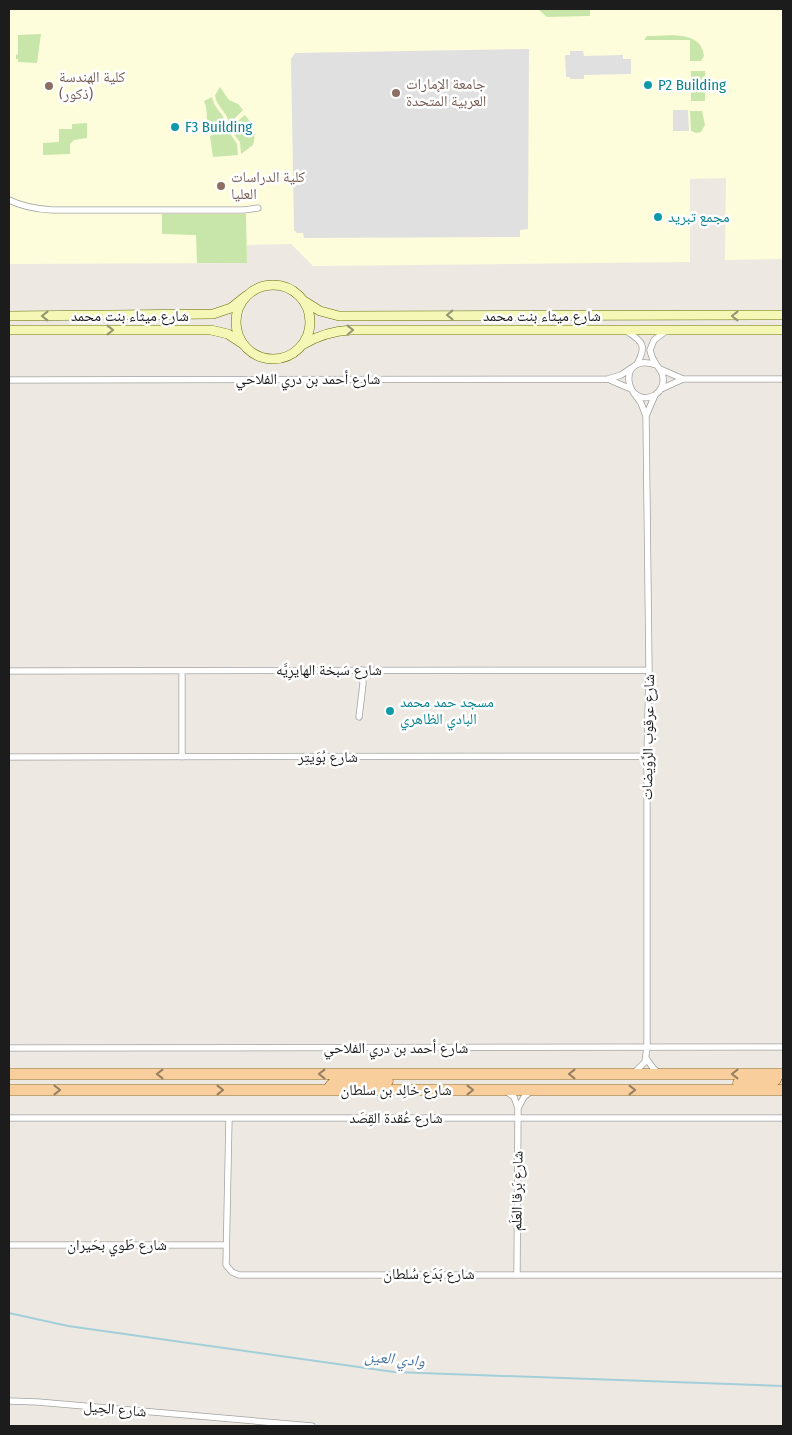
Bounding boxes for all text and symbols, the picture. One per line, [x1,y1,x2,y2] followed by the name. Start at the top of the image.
[59,68,125,103] place label: كلية الهندسة (ذكور)
[406,75,486,110] place label: جامعة الإمارات العربية المتحدة
[658,76,726,94] place label: P2 Building
[642,79,654,91] marker: P2 Building
[43,80,55,92] marker: كلية الهندسة (ذكور)
[390,87,402,99] marker: جامعة الإمارات العربية المتحدة
[185,118,252,136] place label: F3 Building
[169,121,181,133] marker: F3 Building
[231,168,305,203] place label: كلية الدراسات العليا
[215,180,227,192] marker: كلية الدراسات العليا
[668,208,730,227] place label: مجمع تبريد
[652,211,664,223] marker: مجمع تبريد
[71,307,189,326] street label: شارع ميثاء بنت محمد
[483,307,601,326] street label: شارع ميثاء بنت محمد
[445,310,453,320] one-way arrow
[41,311,48,321] one-way arrow
[730,311,738,321] one-way arrow
[106,325,114,335] one-way arrow
[346,325,354,335] one-way arrow
[236,370,380,391] street label: شارع أحمد بن دري الفلاحي
[276,661,382,681] street label: شارع سَبخة الهايرِيَّه
[638,674,659,800] street label: شارع عرقوب الرِّوَيضات
[400,693,494,731] place label: مسجد حمد محمد البادي الظاهري
[384,705,396,717] marker: مسجد حمد محمد البادي الظاهري
[297,748,358,767] street label: شارع بُوَيتِر
[324,1039,468,1060] street label: شارع أحمد بن دري الفلاحي
[155,1069,163,1079] one-way arrow
[318,1069,326,1079] one-way arrow
[568,1069,576,1079] one-way arrow
[730,1069,738,1079] one-way arrow
[340,1081,452,1100] street label: شارع خالِد بن سلطان
[54,1085,62,1095] one-way arrow
[216,1085,224,1095] one-way arrow
[466,1085,474,1095] one-way arrow
[629,1085,637,1095] one-way arrow
[349,1109,443,1128] street label: شارع عُقدة القِصَد
[507,1151,528,1231] street label: شارع بَرقا العَلَم
[67,1236,167,1257] street label: شارع طَوي بحَيران
[383,1265,475,1284] street label: شارع بَدَع سُلطان
[364,1346,426,1374] water label: وادي العين
[83,1397,147,1422] street label: شارع الحِيل

